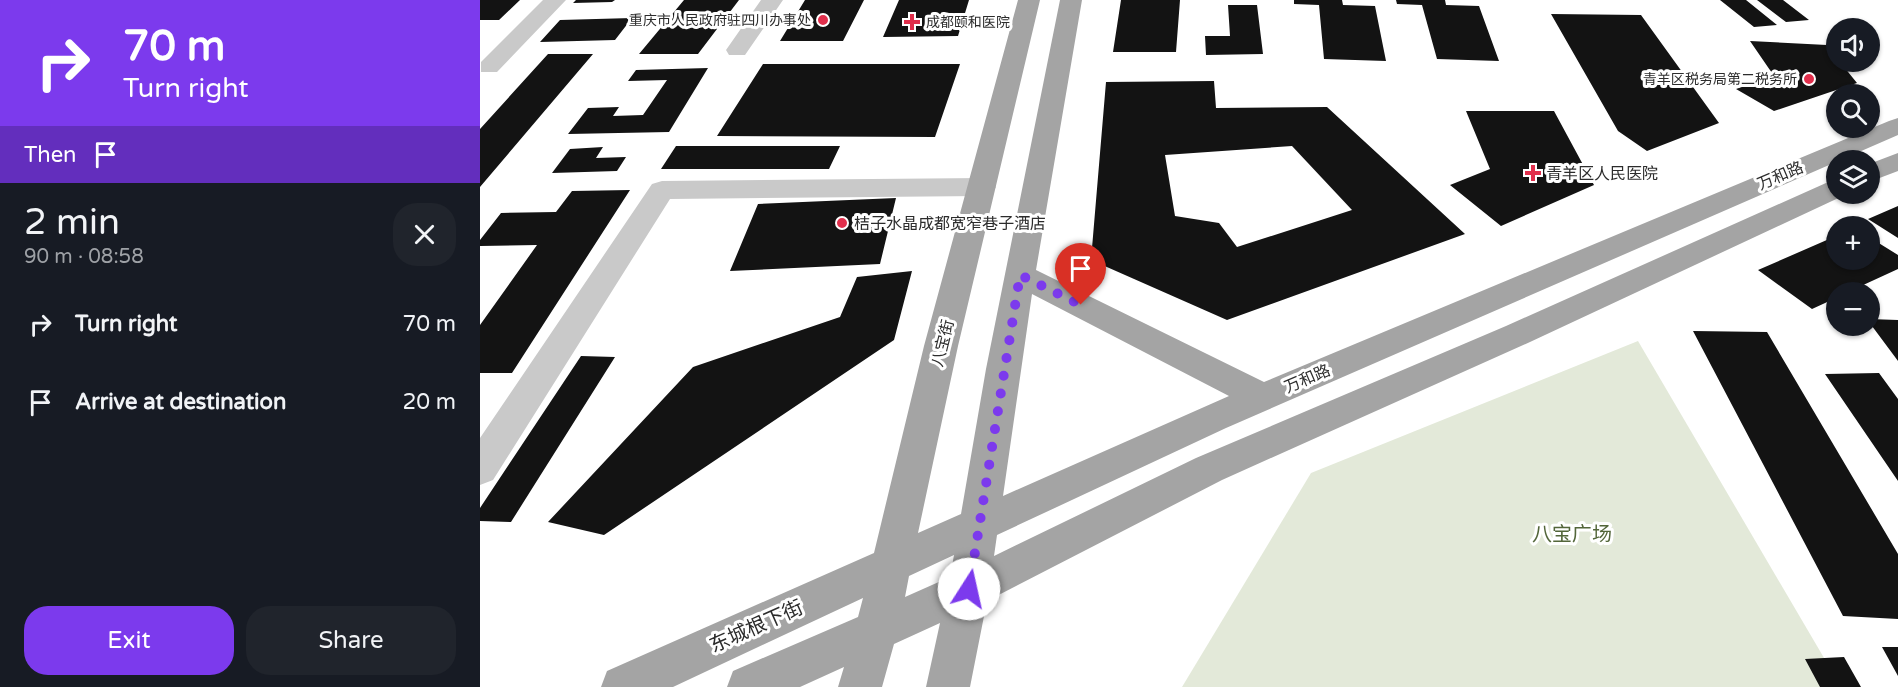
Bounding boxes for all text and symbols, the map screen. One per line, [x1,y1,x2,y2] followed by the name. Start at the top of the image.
[629,12,811,29] place label: 重庆市人民政府驻四川办事处
[816,13,830,27] marker: 重庆市人民政府驻四川办事处
[903,13,921,31] marker: 成都颐和医院
[926,14,1010,31] place label: 成都颐和医院
[1826,18,1880,336] map controls
[1826,18,1880,72] button: sound
[123,21,225,72] text: 70 m
[24,24,102,102] icon: right
[1643,71,1797,88] place label: 青羊区税务局第二税务所
[123,72,249,105] text: Turn right
[1802,72,1816,86] marker: 青羊区税务局第二税务所
[1826,84,1880,138] button: search
[89,138,122,171] icon: arrive
[24,142,77,168] text: Then
[1826,150,1880,204] button: layers
[1754,157,1806,195] street label: 万和路
[1524,164,1542,182] marker: 青羊区人民医院
[1546,164,1658,184] place label: 青羊区人民医院
[24,201,120,244] text: 2 min
[393,203,456,266] button: close
[854,214,1046,234] place label: 桔子水晶成都宽窄巷子酒店
[835,216,849,230] marker: 桔子水晶成都宽窄巷子酒店
[1826,216,1880,270] button: +
[1055,243,1106,305] pin
[24,245,144,269] text: 90 m · 08:58
[1064,252,1097,285] icon: arrive
[1826,282,1880,336] button: −
[24,308,57,341] icon: right
[75,311,177,337] text: Turn right
[402,311,456,337] text: 70 m
[927,318,958,369] street label: 八宝街
[1281,360,1333,398] street label: 万和路
[24,386,57,419] icon: arrive
[75,389,286,415] text: Arrive at destination
[402,389,456,415] text: 20 m
[1532,523,1612,547] park label: 八宝广场
[937,557,1001,621] position arrow
[706,596,807,658] street label: 东城根下街
[24,606,234,675] button: Exit
[246,606,456,675] button: Share

